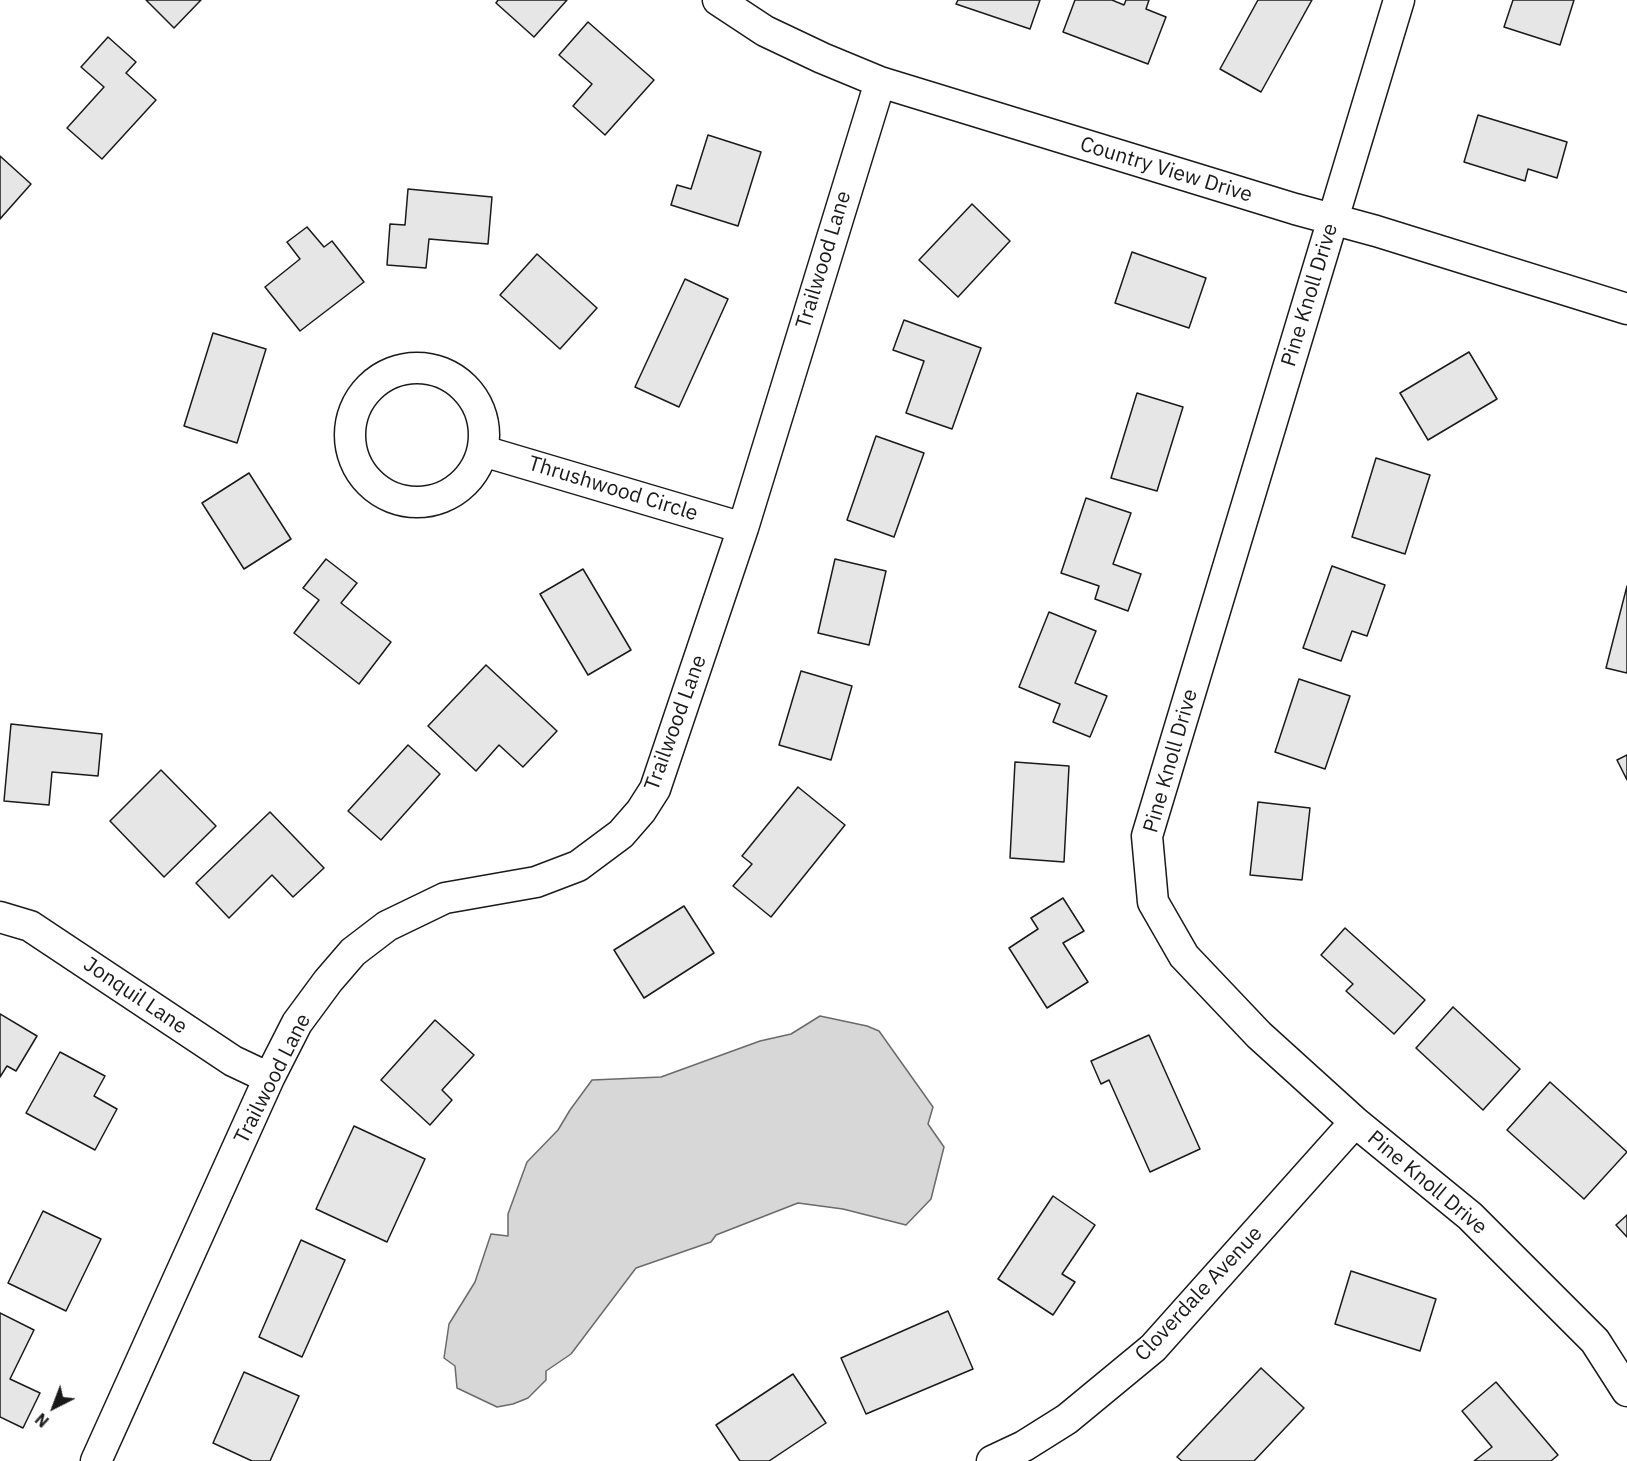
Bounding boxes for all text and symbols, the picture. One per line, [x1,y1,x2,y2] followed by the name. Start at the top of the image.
[1077,132,1255,208] street label: Country View Drive
[791,188,857,332] street label: Trailwood Lane
[1276,220,1344,370] street label: Pine Knoll Drive
[525,451,701,527] street label: Thrushwood Circle
[640,652,712,794] street label: Trailwood Lane
[1138,686,1204,836] street label: Pine Knoll Drive
[78,952,192,1040] street label: Jonquil Lane
[229,1010,317,1148] street label: Trailwood Lane
[1362,1126,1492,1240] street label: Pine Knoll Drive
[1130,1221,1268,1367] street label: Cloverdale Avenue
[24,1377,84,1437] north arrow
[31,1409,53,1432] text: N

